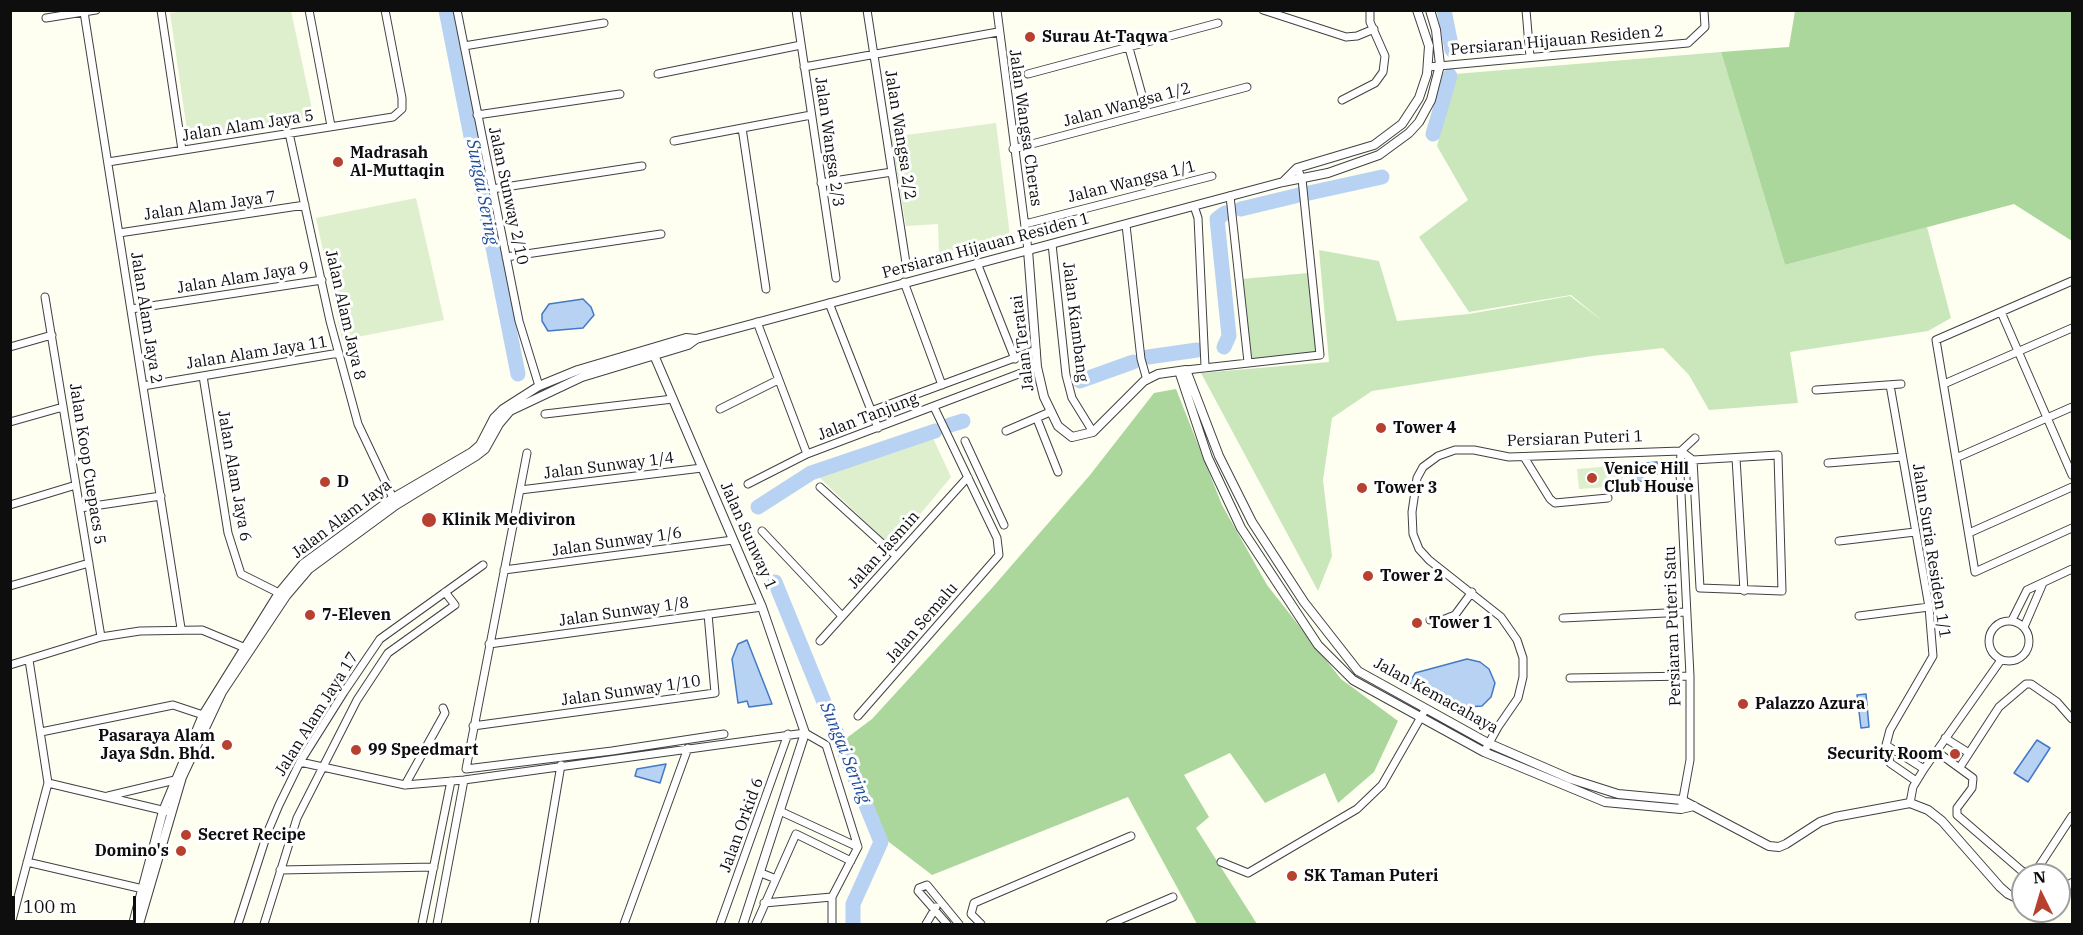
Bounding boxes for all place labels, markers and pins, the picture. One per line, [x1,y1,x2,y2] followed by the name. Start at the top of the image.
[1042,27,1168,47] place label: Surau At-Taqwa
[1023,30,1037,44] marker: Surau At-Taqwa
[350,143,444,181] place label: Madrasah Al-Muttaqin
[331,155,345,169] marker: Madrasah Al-Muttaqin
[1393,418,1456,438] place label: Tower 4
[1374,421,1388,435] marker: Tower 4
[1604,459,1694,497] place label: Venice Hill Club House
[1585,471,1599,485] marker: Venice Hill Club House
[337,472,349,492] place label: D
[318,475,332,489] marker: D
[1374,478,1437,498] place label: Tower 3
[1355,481,1369,495] marker: Tower 3
[442,510,576,530] place label: Klinik Mediviron
[420,511,438,529] marker: Klinik Mediviron
[1380,566,1443,586] place label: Tower 2
[1361,569,1375,583] marker: Tower 2
[322,605,391,625] place label: 7-Eleven
[303,608,317,622] marker: 7-Eleven
[1429,613,1492,633] place label: Tower 1
[1410,616,1424,630] marker: Tower 1
[1755,694,1865,714] place label: Palazzo Azura
[1736,697,1750,711] marker: Palazzo Azura
[98,726,215,764] place label: Pasaraya Alam Jaya Sdn. Bhd.
[220,738,234,752] marker: Pasaraya Alam Jaya Sdn. Bhd.
[368,740,478,760] place label: 99 Speedmart
[349,743,363,757] marker: 99 Speedmart
[1827,744,1943,764] place label: Security Room
[1948,747,1962,761] marker: Security Room
[198,825,306,845] place label: Secret Recipe
[179,828,193,842] marker: Secret Recipe
[95,841,169,861] place label: Domino's
[174,844,188,858] marker: Domino's
[1304,866,1438,886] place label: SK Taman Puteri
[1285,869,1299,883] marker: SK Taman Puteri

